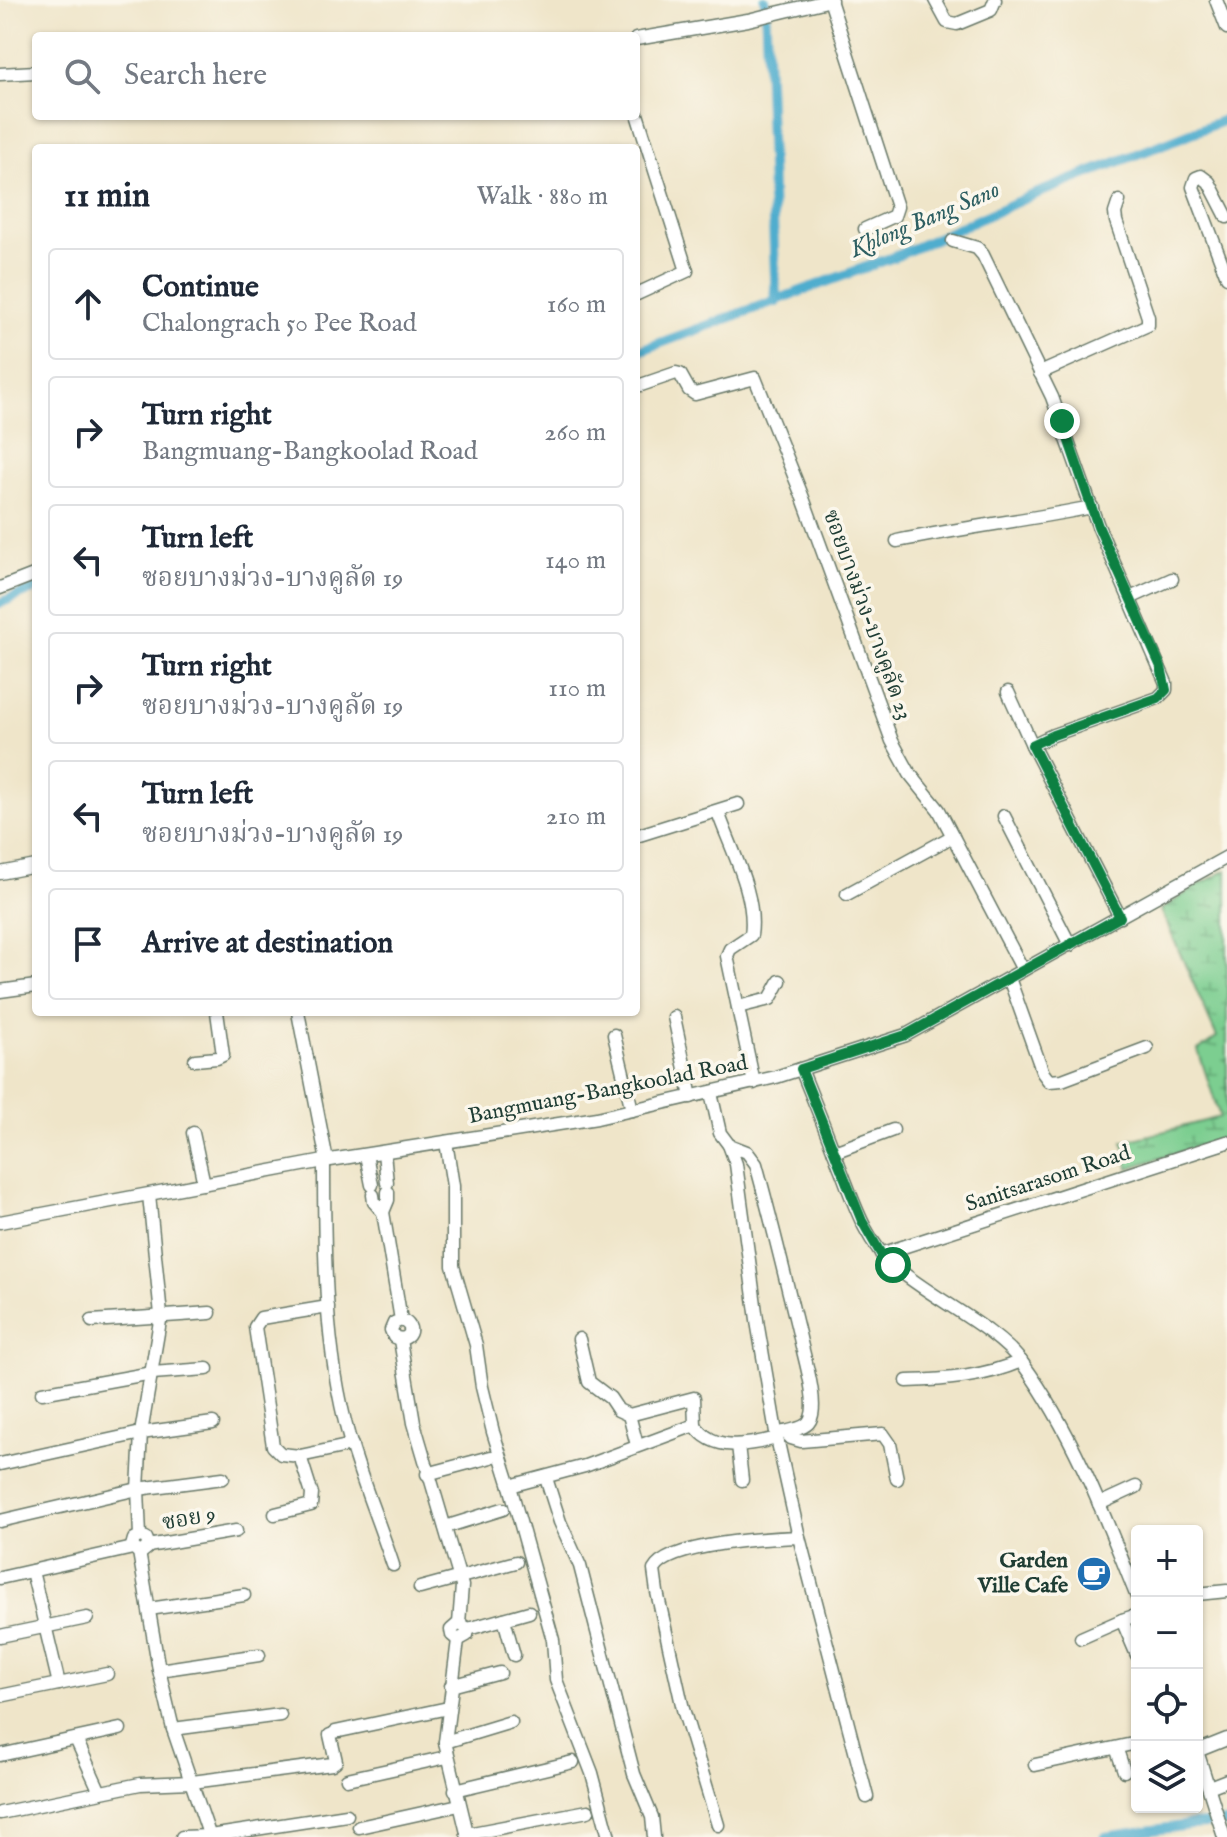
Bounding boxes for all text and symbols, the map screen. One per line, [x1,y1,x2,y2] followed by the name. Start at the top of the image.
[32,32,640,120] search box
[60,54,104,98] icon: search
[124,57,267,95] text: Search here
[64,175,150,218] text: 11 min
[844,175,1005,266] water label: Khlong Bang Sano
[477,180,608,213] text: Walk · 880 m
[142,269,259,307] text: Continue
[66,282,110,326] icon: ahead
[547,288,606,321] text: 160 m
[142,307,417,340] text: Chalongrach 50 Pee Road
[142,397,272,435] text: Turn right
[1044,403,1080,439] route end
[66,410,110,454] icon: right
[544,416,606,449] text: 260 m
[142,435,478,468] text: Bangmuang-Bangkoolad Road
[816,506,918,724] street label: ซอยบางม่วง-บางคูลัด 23
[142,520,253,558] text: Turn left
[66,538,110,582] icon: left
[545,544,606,577] text: 140 m
[142,562,403,595] text: ซอยบางม่วง-บางคูลัด 19
[142,648,272,686] text: Turn right
[66,666,110,710] icon: right
[548,672,606,705] text: 110 m
[142,690,403,723] text: ซอยบางม่วง-บางคูลัด 19
[142,776,253,814] text: Turn left
[66,794,110,838] icon: left
[546,800,606,833] text: 210 m
[142,818,403,851] text: ซอยบางม่วง-บางคูลัด 19
[66,922,110,966] icon: arrive
[142,925,393,963] text: Arrive at destination
[466,1049,750,1131] street label: Bangmuang-Bangkoolad Road
[962,1139,1134,1219] street label: Sanitsarasom Road
[875,1247,911,1283] route start
[160,1501,218,1537] street label: ซอย 9
[1131,1525,1203,1813] map controls
[1131,1525,1203,1597] button: +
[977,1547,1068,1600] place label: Garden Ville Cafe
[1075,1555,1113,1593] cafe icon: Garden Ville Cafe
[1131,1597,1203,1669] button: −
[1131,1669,1203,1741] button: locate
[1131,1741,1203,1813] button: layers

